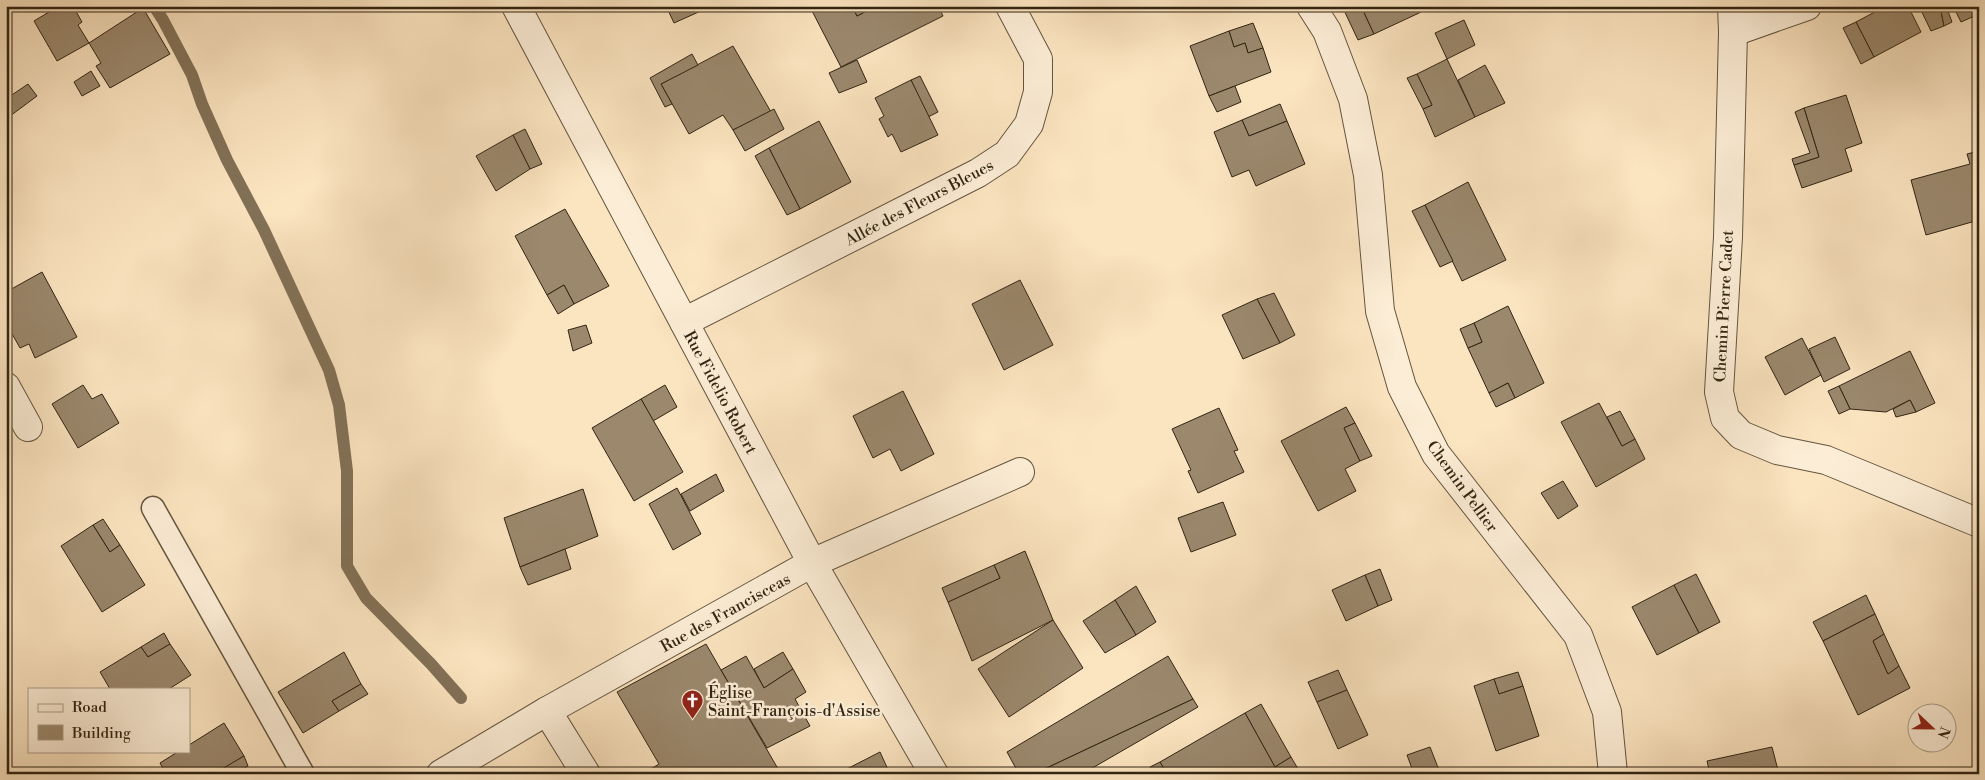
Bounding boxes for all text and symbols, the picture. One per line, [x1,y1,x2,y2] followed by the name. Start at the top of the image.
[841,155,997,251] street label: Allée des Fleurs Bleues
[1710,229,1738,383] street label: Chemin Pierre Cadet
[679,327,761,458] street label: Rue Fidelio Robert
[1422,437,1502,536] street label: Chemin Pellier
[657,569,794,657] street label: Rue des Francisceas
[708,681,881,721] place label: Église Saint-François-d'Assise
[28,688,190,752] legend
[680,689,704,720] church icon: Église Saint-François-d'Assise
[72,698,107,717] text: Road
[1908,702,1958,752] north arrow
[71,724,131,743] text: Building
[1933,724,1954,741] text: N

